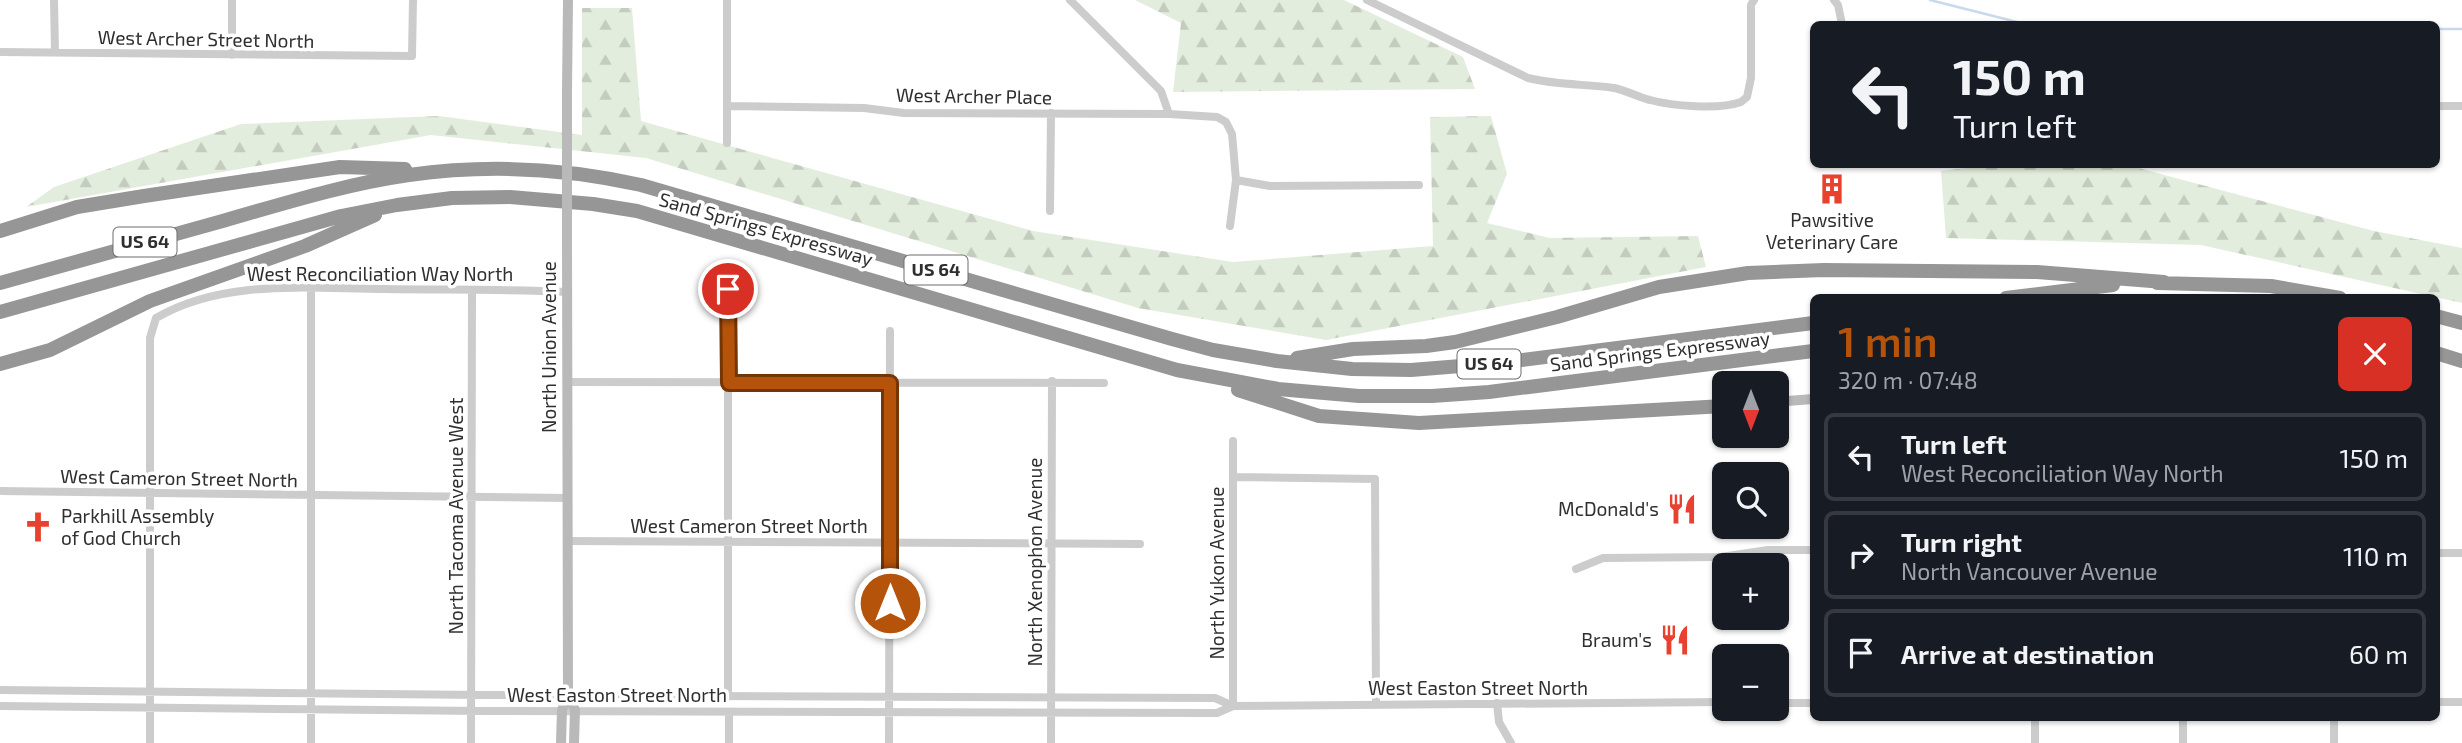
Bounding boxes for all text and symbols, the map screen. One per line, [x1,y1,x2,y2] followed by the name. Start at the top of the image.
[97,25,315,52] street label: West Archer Street North
[1953,46,2086,105] text: 150 m
[1838,49,1929,140] icon: left
[896,83,1052,108] street label: West Archer Place
[1953,106,2077,144] text: Turn left
[1815,172,1849,206] building icon: Pawsitive Veterinary Care
[657,187,876,270] street label: Sand Springs Expressway
[1766,208,1898,253] place label: Pawsitive Veterinary Care
[114,228,176,256] road number: US 64
[904,256,968,284] road number: US 64
[698,259,758,319] pin
[537,261,560,433] street label: North Union Avenue
[247,262,513,285] street label: West Reconciliation Way North
[709,270,747,308] icon: arrive
[1838,315,1938,365] text: 1 min
[2338,317,2412,391] button: close
[1549,326,1771,375] street label: Sand Springs Expressway
[1458,350,1520,378] road number: US 64
[1838,366,1978,394] text: 320 m · 07:48
[1712,371,1788,448] north arrow
[1712,371,1789,721] map controls
[444,398,467,634] street label: North Tacoma Avenue West
[1901,428,2007,459] text: Turn left
[1842,438,1880,476] icon: left
[2339,442,2408,473] text: 150 m
[1023,457,1046,667] street label: North Xenophon Avenue
[1901,459,2224,487] text: West Reconciliation Way North
[1712,462,1789,539] button: search
[60,464,298,491] street label: West Cameron Street North
[1205,486,1228,660] street label: North Yukon Avenue
[1665,492,1699,526] restaurant icon: McDonald's
[1558,497,1659,520] place label: McDonald's
[61,504,214,549] place label: Parkhill Assembly of God Church
[21,510,55,544] church icon: Parkhill Assembly of God Church
[630,514,868,537] street label: West Cameron Street North
[1901,526,2022,557] text: Turn right
[1842,536,1880,574] icon: right
[2343,540,2408,571] text: 110 m
[1712,553,1789,630] button: +
[1901,557,2158,585] text: North Vancouver Avenue
[853,566,927,640] position arrow
[1658,623,1692,657] restaurant icon: Braum's
[1581,628,1652,651] place label: Braum's
[1842,634,1880,672] icon: arrive
[1901,638,2154,669] text: Arrive at destination
[2349,638,2408,669] text: 60 m
[1712,644,1789,721] button: −
[1368,676,1588,699] street label: West Easton Street North
[507,683,727,706] street label: West Easton Street North

